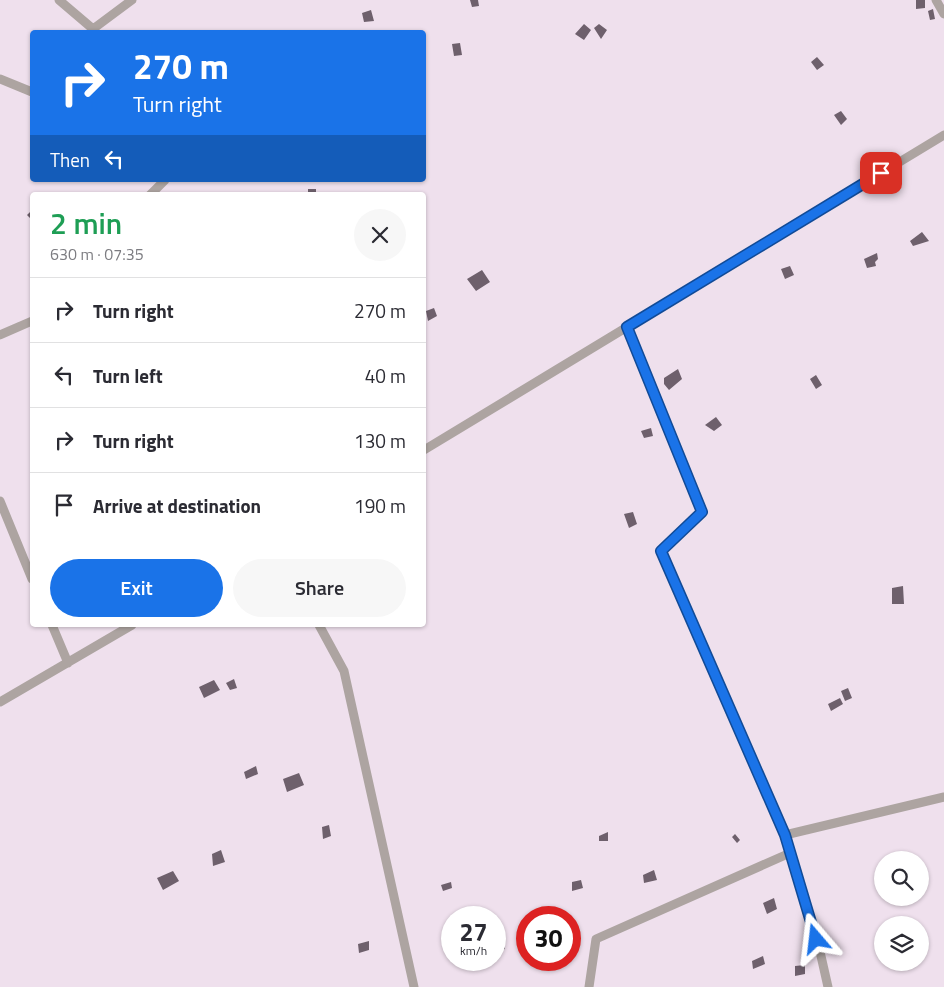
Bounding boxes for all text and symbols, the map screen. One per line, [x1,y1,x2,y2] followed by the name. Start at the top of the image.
[133,39,229,93] text: 270 m
[50,50,115,115] icon: right
[133,87,222,121] text: Turn right
[50,145,90,174] text: Then
[100,145,128,173] icon: left
[860,152,902,194] pin
[867,159,895,187] icon: arrive
[50,200,122,246] text: 2 min
[354,209,406,261] button: close
[50,242,144,266] text: 630 m · 07:35
[50,296,78,324] icon: right
[93,296,174,325] text: Turn right
[354,296,406,325] text: 270 m
[50,361,78,389] icon: left
[93,361,163,390] text: Turn left
[365,361,406,390] text: 40 m
[50,426,78,454] icon: right
[93,426,174,455] text: Turn right
[354,426,406,455] text: 130 m
[50,491,78,519] icon: arrive
[93,491,261,520] text: Arrive at destination
[354,491,406,520] text: 190 m
[50,559,223,617] button: Exit
[233,559,406,617] button: Share
[874,851,929,971] map controls
[874,851,929,906] button: search
[516,906,581,971] speed limit sign: 30
[789,912,841,964] position arrow
[459,913,488,951] text: 27
[874,916,929,971] button: layers
[460,941,487,960] text: km/h

